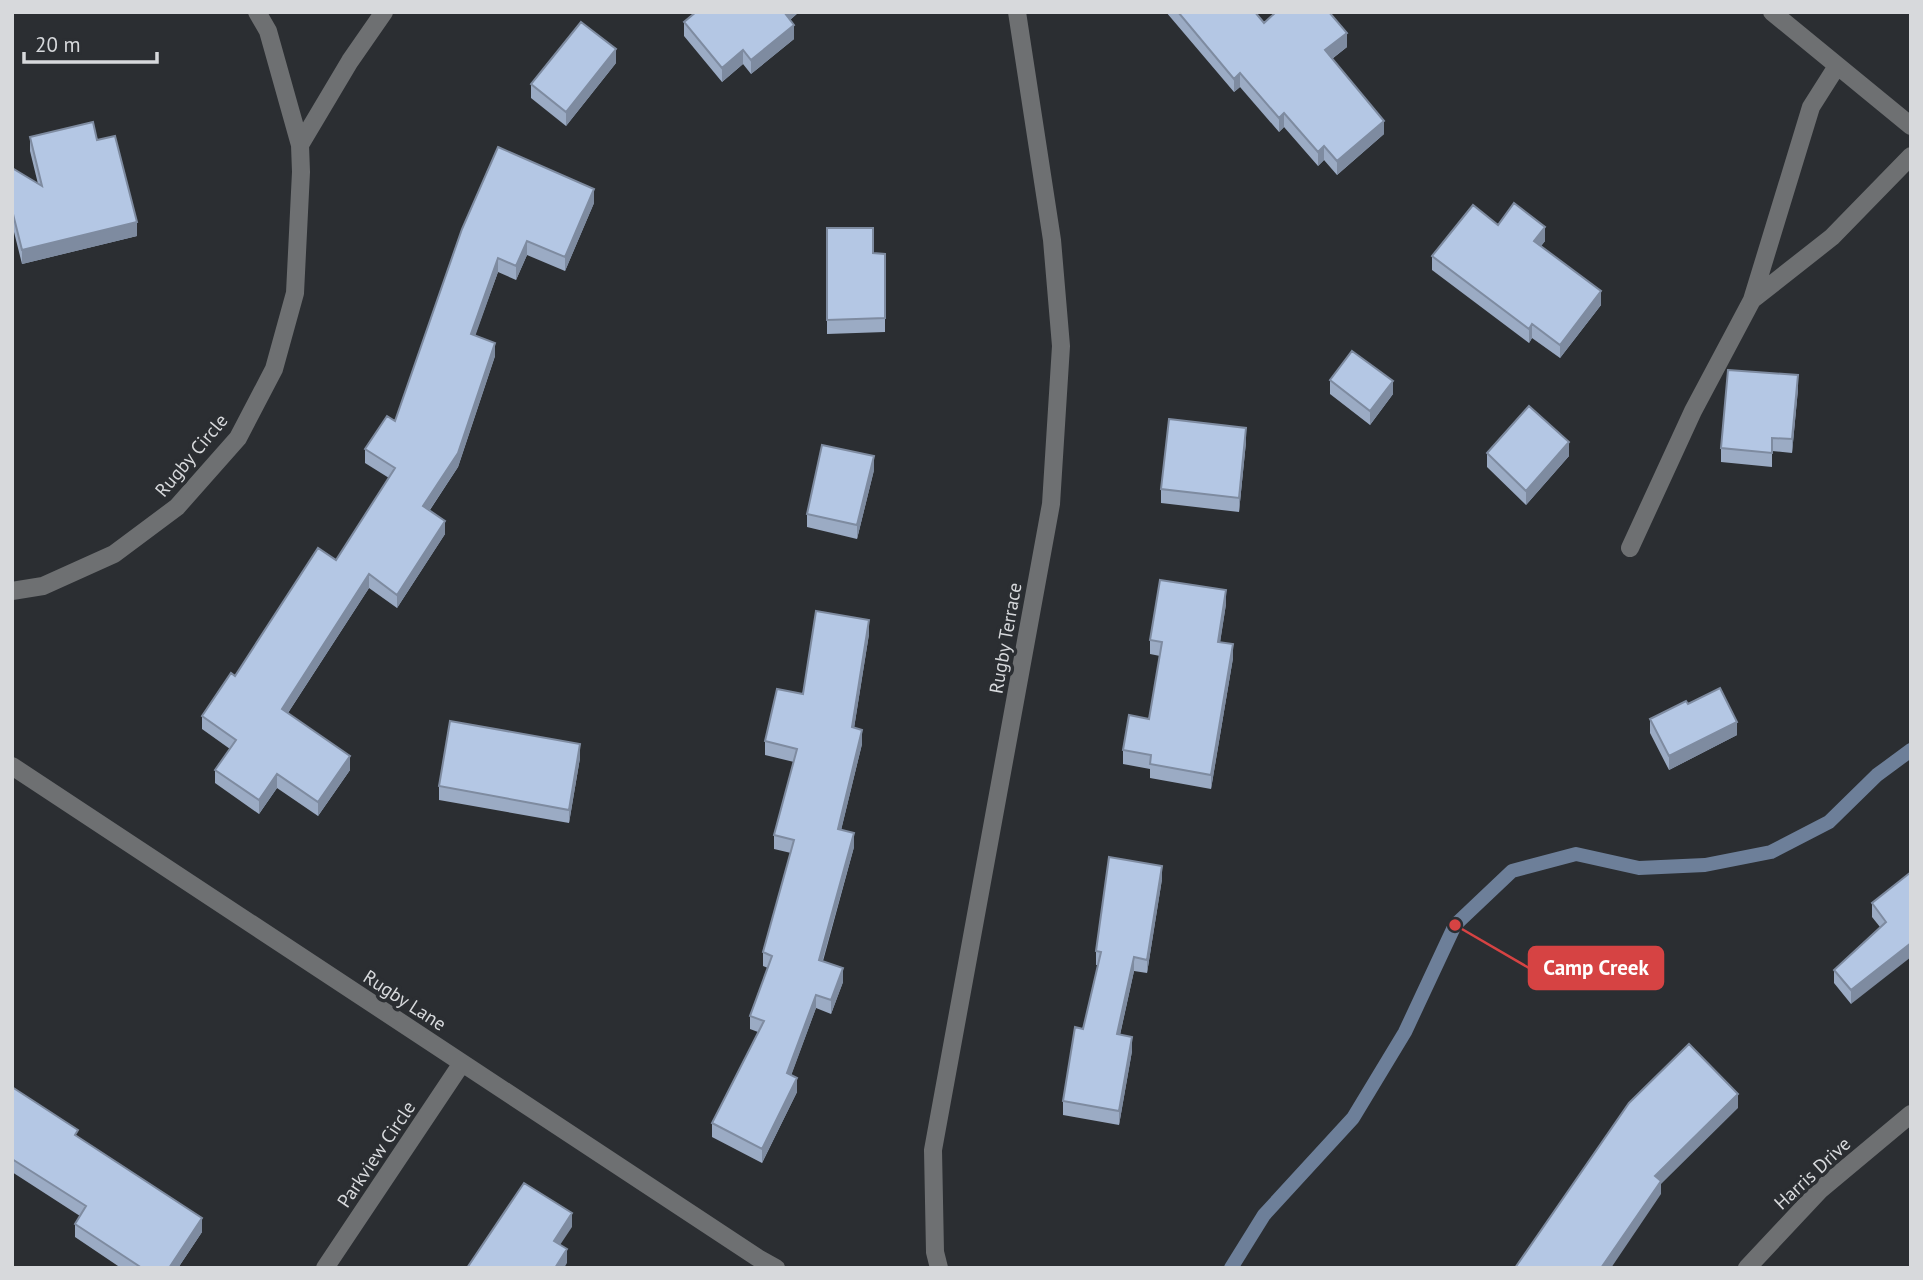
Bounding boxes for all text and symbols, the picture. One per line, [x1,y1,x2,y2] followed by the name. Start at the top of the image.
[24,21,158,65] scale bar
[35,31,81,58] text: 20 m
[149,409,233,501] street label: Rugby Circle
[983,581,1027,695] street label: Rugby Terrace
[1529,947,1663,989] callout: Camp Creek
[1543,954,1649,981] text: Camp Creek
[359,964,451,1036] street label: Rugby Lane
[332,1096,420,1212] street label: Parkview Circle
[1769,1132,1855,1214] street label: Harris Drive

